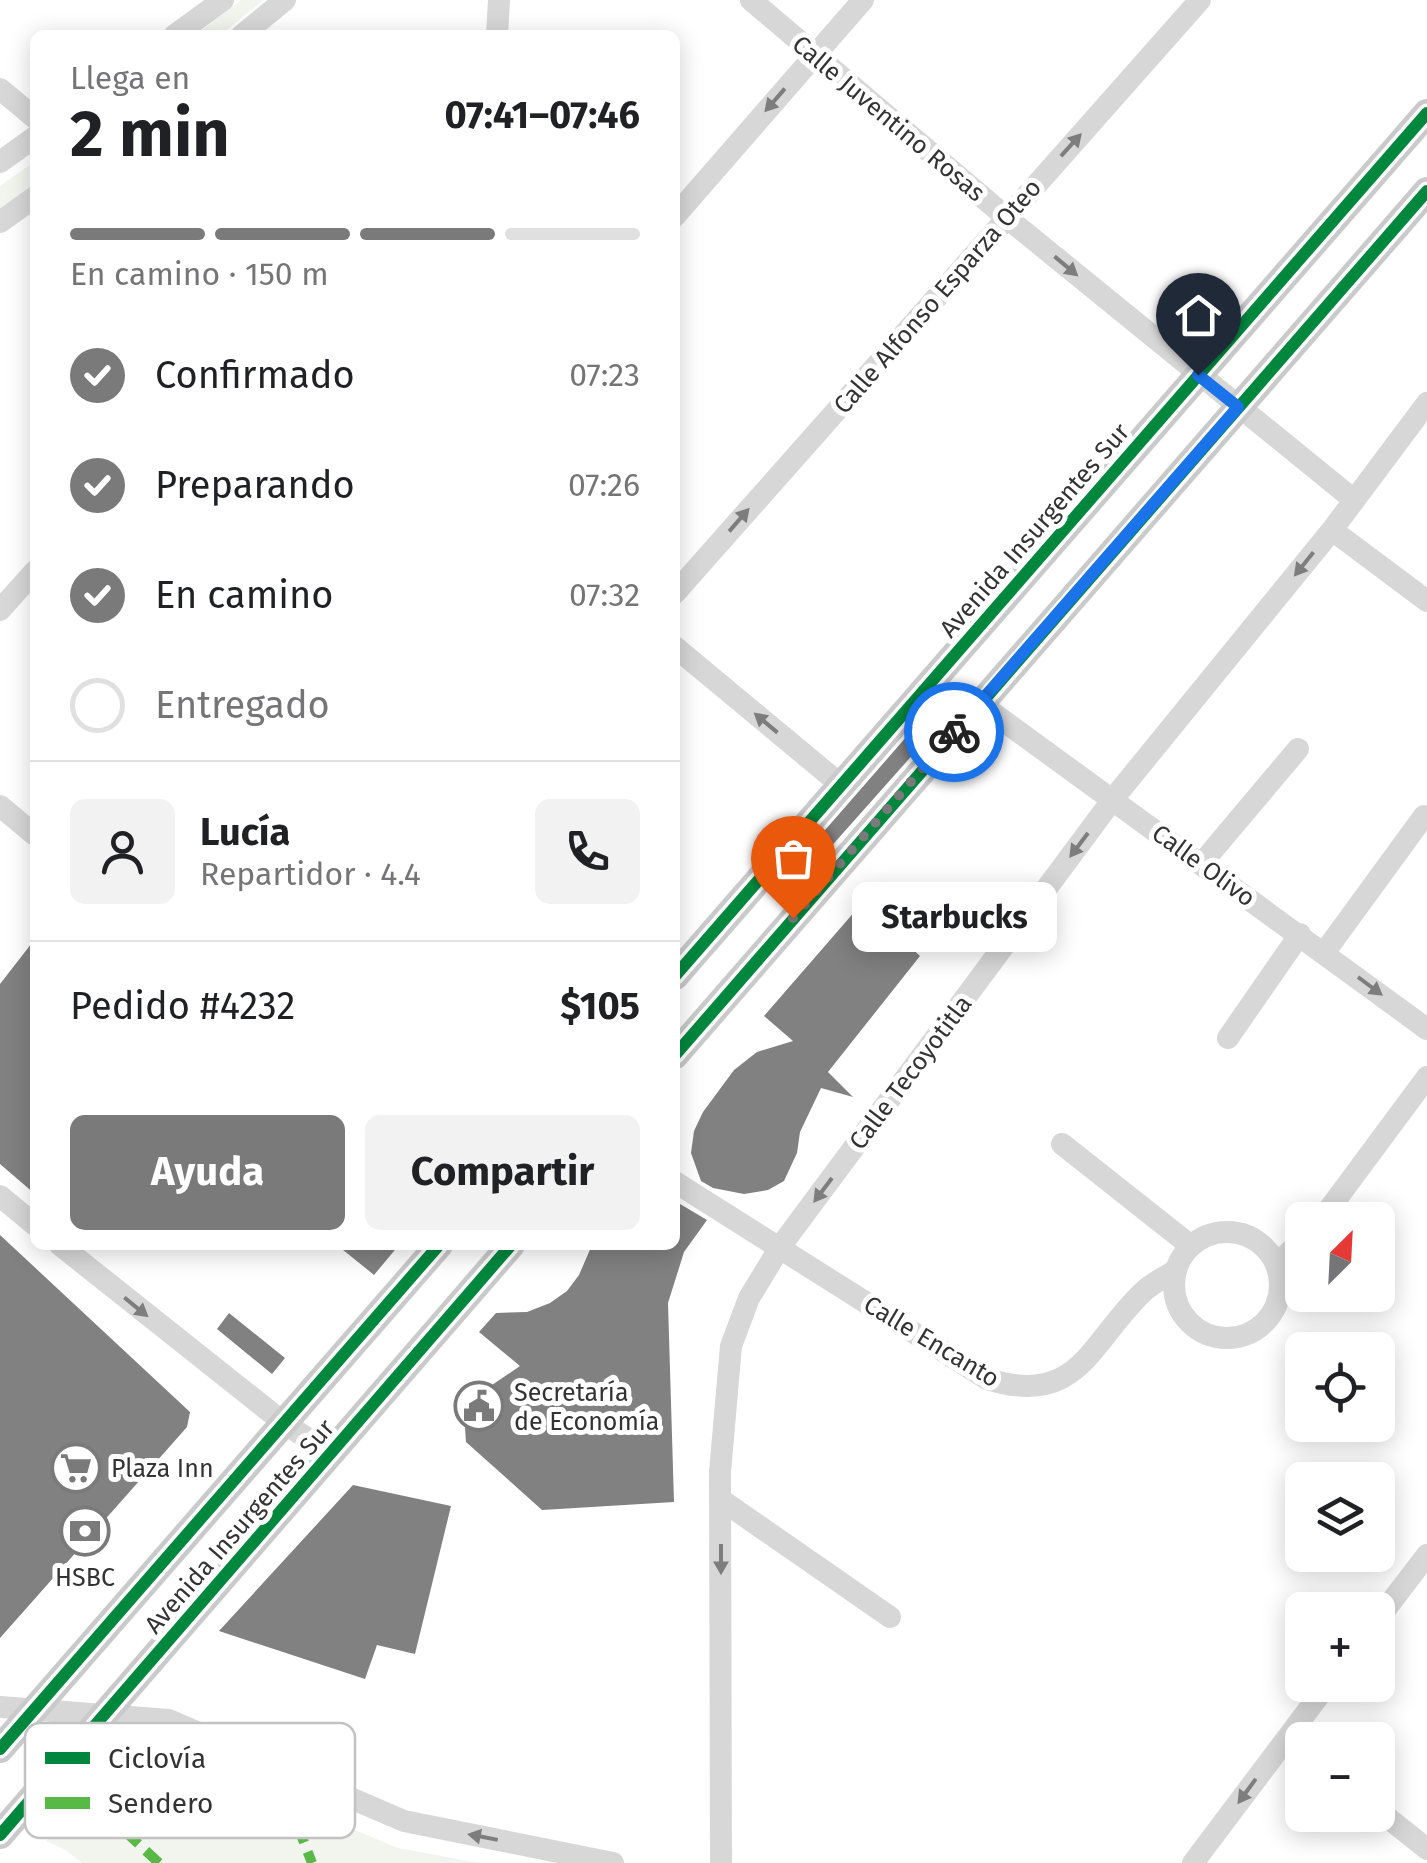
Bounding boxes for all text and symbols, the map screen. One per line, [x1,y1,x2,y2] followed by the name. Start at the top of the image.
[786,29,991,208] street label: Calle Juventino Rosas
[70,59,190,97] text: Llega en
[765,87,787,112] one-way arrow
[445,92,640,138] text: 07:41–07:46
[70,95,230,173] text: 2 min
[1059,133,1081,158] one-way arrow
[828,173,1048,420] street label: Calle Alfonso Esparza Oteo
[70,255,329,293] text: En camino · 150 m
[1054,255,1079,276] one-way arrow
[1156,273,1241,376] pin
[1171,288,1226,343] icon: home
[70,348,125,403] icon: check
[155,352,355,398] text: Confirmado
[569,356,640,394] text: 07:23
[934,417,1136,644] street label: Avenida Insurgentes Sur
[70,458,125,513] icon: check
[155,462,355,508] text: Preparando
[568,466,640,504] text: 07:26
[728,507,750,532] one-way arrow
[1294,551,1315,576] one-way arrow
[70,568,125,623] icon: check
[155,572,334,618] text: En camino
[569,576,640,614] text: 07:32
[155,682,330,728] text: Entregado
[904,682,1004,782] courier
[927,705,982,760] icon: bike
[754,713,779,734] one-way arrow
[70,799,175,904] button: person
[535,799,640,904] button: phone
[200,809,290,855] text: Lucía
[751,816,836,919] pin
[1146,818,1261,913] street label: Calle Olivo
[766,831,821,886] icon: bag
[1070,832,1090,858] one-way arrow
[200,855,421,893] text: Repartidor · 4.4
[853,883,1058,953] callout: Starbucks
[881,898,1028,936] text: Starbucks
[1357,976,1383,996] one-way arrow
[70,983,295,1029] text: Pedido #4232
[560,983,640,1029] text: $105
[843,990,979,1156] street label: Calle Tecoyotitla
[70,1115,345,1230] button: Ayuda
[365,1115,640,1230] button: Compartir
[813,1177,833,1203] one-way arrow
[1285,1202,1395,1312] north arrow
[1285,1202,1395,1832] map controls
[858,1290,1005,1394] street label: Calle Encanto
[123,1295,148,1317] one-way arrow
[1285,1332,1395,1442] button: locate
[514,1378,659,1437] place label: Secretaría de Economía
[453,1380,505,1432] public building icon: Secretaría de Economía
[139,1413,341,1640] street label: Avenida Insurgentes Sur
[50,1442,102,1494] supermarket icon: Plaza Inn
[111,1454,214,1484] place label: Plaza Inn
[1285,1462,1395,1572] button: layers
[59,1505,111,1557] bank icon: HSBC
[713,1543,729,1575] one-way arrow
[55,1563,115,1593] place label: HSBC
[1285,1592,1395,1702] button: +
[1285,1722,1395,1832] button: −
[25,1723,355,1838] legend
[108,1742,206,1775] text: Ciclovía
[1237,1778,1257,1804] one-way arrow
[108,1787,213,1820] text: Sendero
[467,1828,498,1844] one-way arrow

